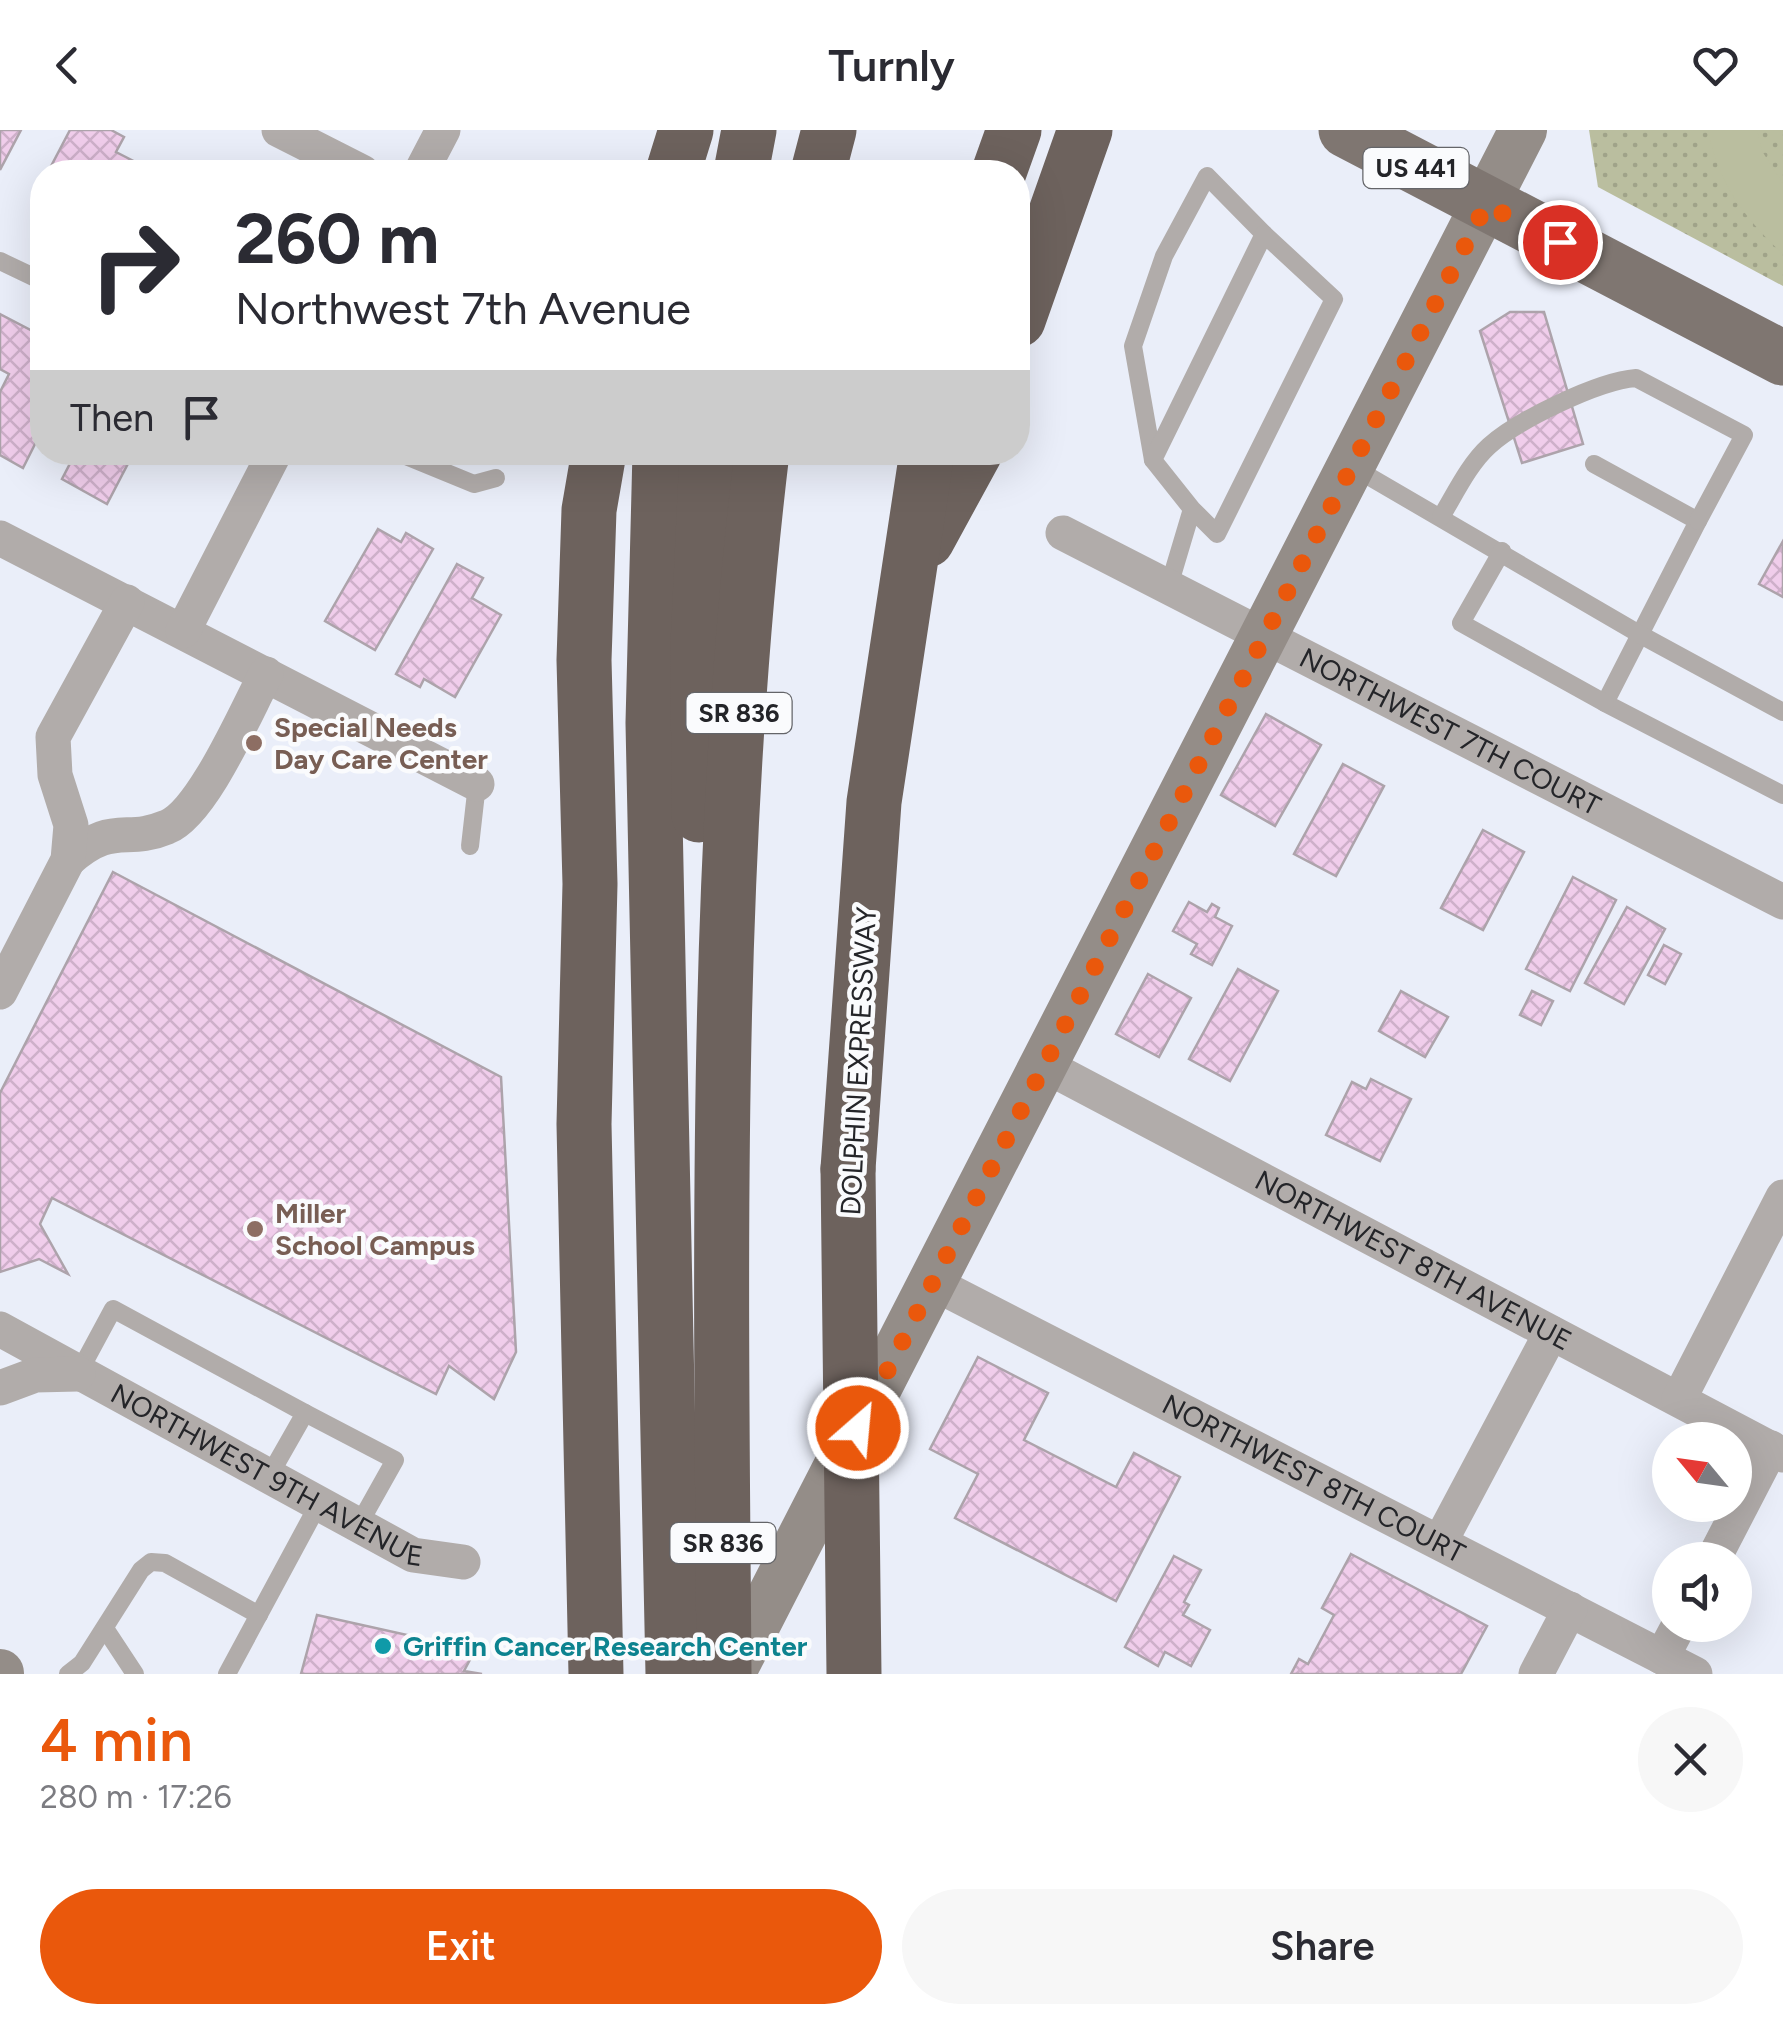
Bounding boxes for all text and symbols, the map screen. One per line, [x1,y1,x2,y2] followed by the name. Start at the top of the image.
[40,38,95,93] icon: back
[828,38,955,92] text: Turnly
[1688,38,1743,93] icon: heart
[1364,148,1468,188] road number: US 441
[235,196,439,281] text: 260 m
[70,200,200,330] icon: right
[1518,200,1603,285] pin
[1533,215,1588,270] icon: arrive
[235,281,691,335] text: Northwest 7th Avenue
[174,390,229,445] icon: arrive
[70,395,154,441] text: Then
[1294,640,1607,823] street label: NORTHWEST 7TH COURT
[686,693,792,733] road number: SR 836
[274,710,488,776] place label: Special Needs Day Care Center
[243,732,265,754] marker: Special Needs Day Care Center
[833,906,883,1216] street label: DOLPHIN EXPRESSWAY
[1249,1163,1577,1357] street label: NORTHWEST 8TH AVENUE
[275,1196,475,1262] place label: Miller School Campus
[244,1218,266,1240] marker: Miller School Campus
[105,1376,425,1573] street label: NORTHWEST 9TH AVENUE
[806,1376,910,1480] position arrow
[1157,1387,1471,1570] street label: NORTHWEST 8TH COURT
[1652,1422,1752,1522] north arrow
[1652,1422,1752,1642] map controls
[670,1523,776,1563] road number: SR 836
[1652,1542,1752,1642] button: sound
[403,1629,808,1663] place label: Griffin Cancer Research Center
[372,1635,394,1657] marker: Griffin Cancer Research Center
[40,1704,193,1776] text: 4 min
[1638,1707,1743,1812] button: close
[40,1778,232,1816] text: 280 m · 17:26
[40,1889,882,2004] button: Exit
[902,1889,1743,2004] button: Share

